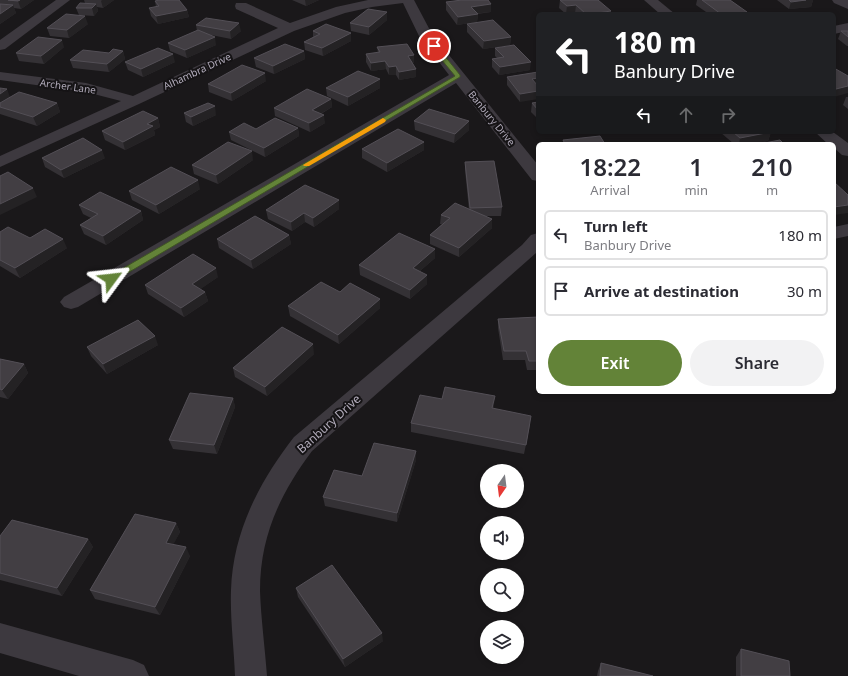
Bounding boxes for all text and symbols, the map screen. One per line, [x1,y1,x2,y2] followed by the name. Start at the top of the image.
[614,23,697,61] text: 180 m
[548,28,600,80] icon: left
[417,29,451,63] pin
[423,35,445,57] icon: arrive
[161,49,233,93] street label: Alhambra Drive
[614,59,735,83] text: Banbury Drive
[39,75,97,97] street label: Archer Lane
[465,87,519,149] street label: Banbury Drive
[633,104,655,126] icon: left
[675,104,697,126] icon: ahead
[717,104,739,126] icon: right
[579,150,641,183] text: 18:22
[689,150,703,183] text: 1
[751,150,793,183] text: 210
[590,181,630,199] text: Arrival
[684,181,708,199] text: min
[766,181,778,199] text: m
[584,216,648,236] text: Turn left
[550,224,572,246] icon: left
[778,225,822,245] text: 180 m
[584,236,671,254] text: Banbury Drive
[90,258,132,300] position arrow
[550,280,572,302] icon: arrive
[584,281,739,301] text: Arrive at destination
[787,281,822,301] text: 30 m
[548,340,682,386] button: Exit
[690,340,824,386] button: Share
[293,390,364,457] street label: Banbury Drive
[480,464,524,508] north arrow
[480,464,524,664] map controls
[480,516,524,560] button: sound
[480,568,524,612] button: search
[480,620,524,664] button: layers

